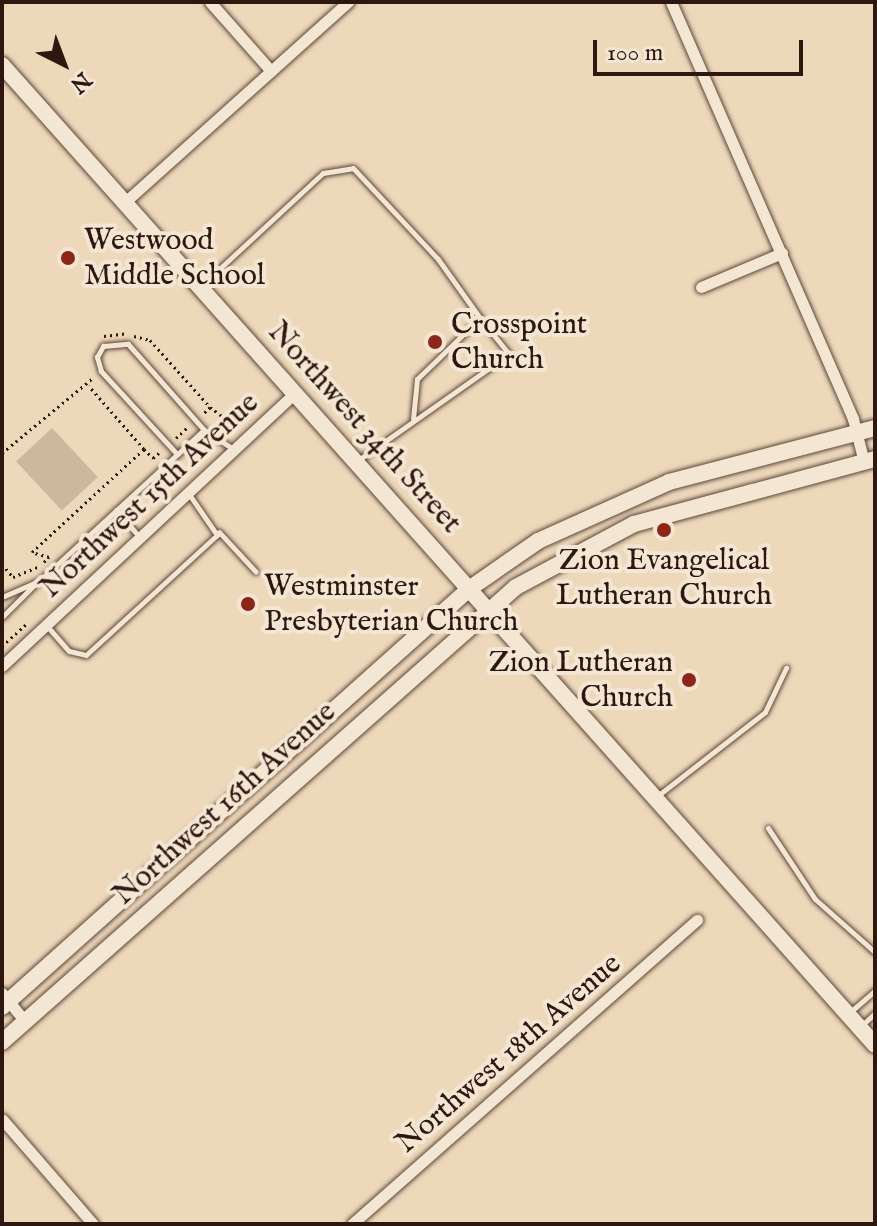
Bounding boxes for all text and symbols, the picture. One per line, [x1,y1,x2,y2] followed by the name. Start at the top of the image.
[24,24,104,104] north arrow
[597,24,807,74] scale bar
[607,38,663,69] text: 100 m
[64,65,97,99] text: N
[84,223,265,294] place label: Westwood Middle School
[59,249,77,267] marker: Westwood Middle School
[451,307,587,378] place label: Crosspoint Church
[260,315,468,541] street label: Northwest 34th Street
[426,333,444,351] marker: Crosspoint Church
[33,386,267,606] street label: Northwest 15th Avenue
[655,521,673,539] marker: Zion Evangelical Lutheran Church
[556,543,772,614] place label: Zion Evangelical Lutheran Church
[264,569,518,640] place label: Westminster Presbyterian Church
[239,595,257,613] marker: Westminster Presbyterian Church
[489,645,673,716] place label: Zion Lutheran Church
[680,671,698,689] marker: Zion Lutheran Church
[106,695,344,913] street label: Northwest 16th Avenue
[389,947,629,1161] street label: Northwest 18th Avenue

